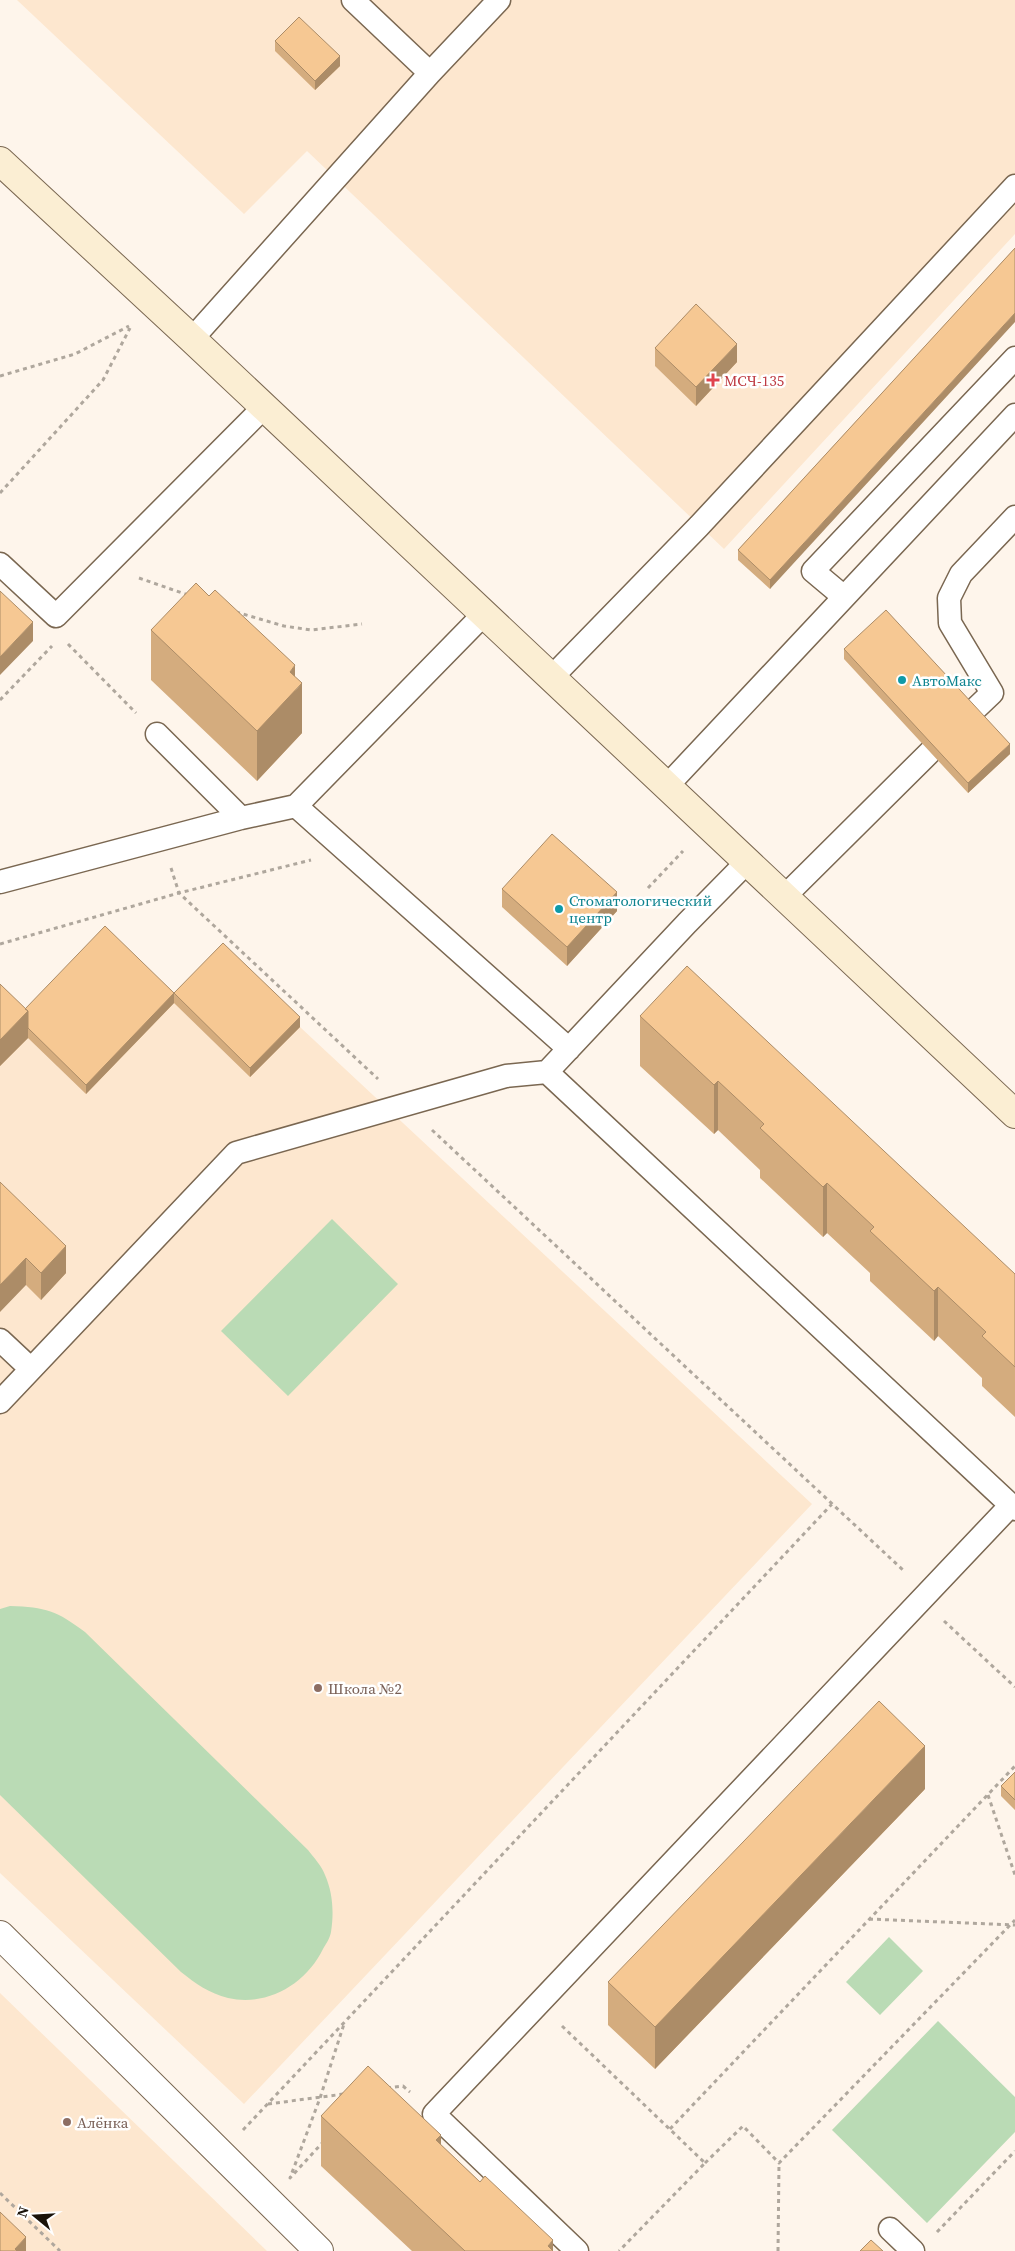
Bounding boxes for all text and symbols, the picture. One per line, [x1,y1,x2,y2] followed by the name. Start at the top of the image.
[724,370,784,391] place label: МСЧ-135
[706,373,720,387] marker: МСЧ-135
[912,670,982,691] place label: АвтоМакс
[896,674,908,686] marker: АвтоМакс
[569,890,713,928] place label: Стоматологический центр
[553,903,565,915] marker: Стоматологический центр
[328,1678,402,1699] place label: Школа №2
[312,1682,324,1694] marker: Школа №2
[77,2112,129,2133] place label: Алёнка
[61,2116,73,2128] marker: Алёнка
[10,2191,60,2241] north arrow
[12,2204,34,2220] text: N

